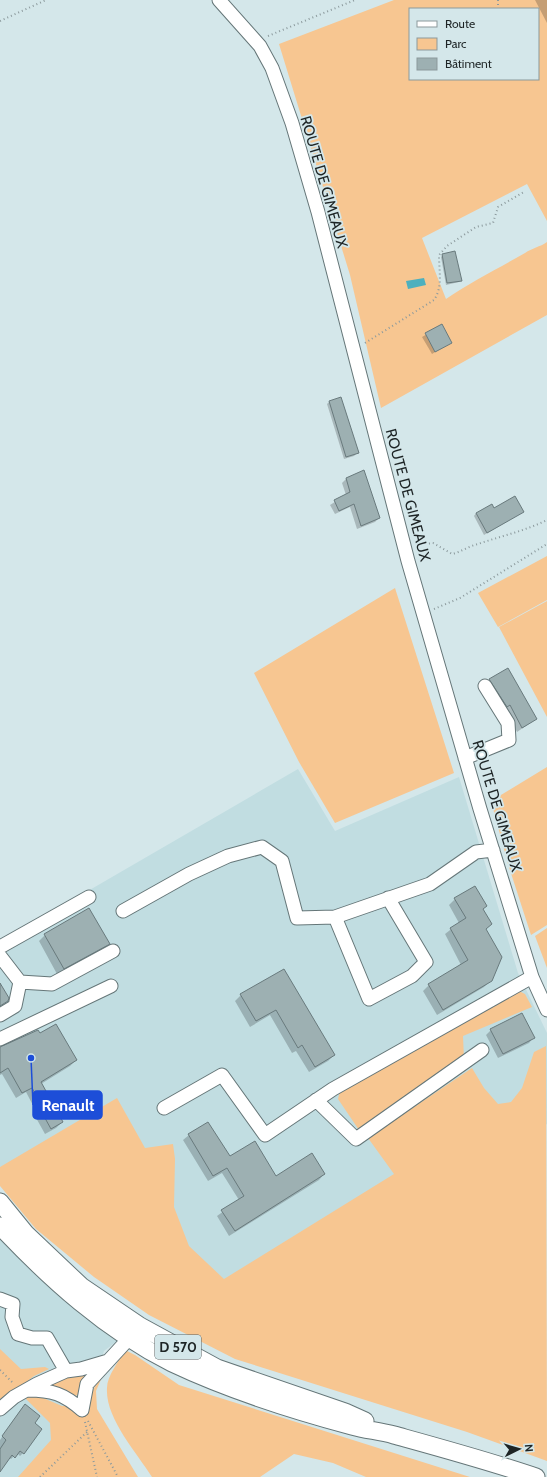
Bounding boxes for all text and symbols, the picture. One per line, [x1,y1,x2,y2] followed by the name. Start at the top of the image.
[409,8,539,80] legend
[445,16,475,31] text: Route
[445,36,467,51] text: Parc
[445,56,492,71] text: Bâtiment
[297,114,352,250] street label: ROUTE DE GIMEAUX
[382,427,434,563] street label: ROUTE DE GIMEAUX
[468,738,526,874] street label: ROUTE DE GIMEAUX
[33,1091,102,1119] callout: Renault
[41,1096,95,1115] text: Renault
[155,1335,201,1359] road number: D 570
[499,1429,539,1469] north arrow
[522,1444,536,1453] text: N

